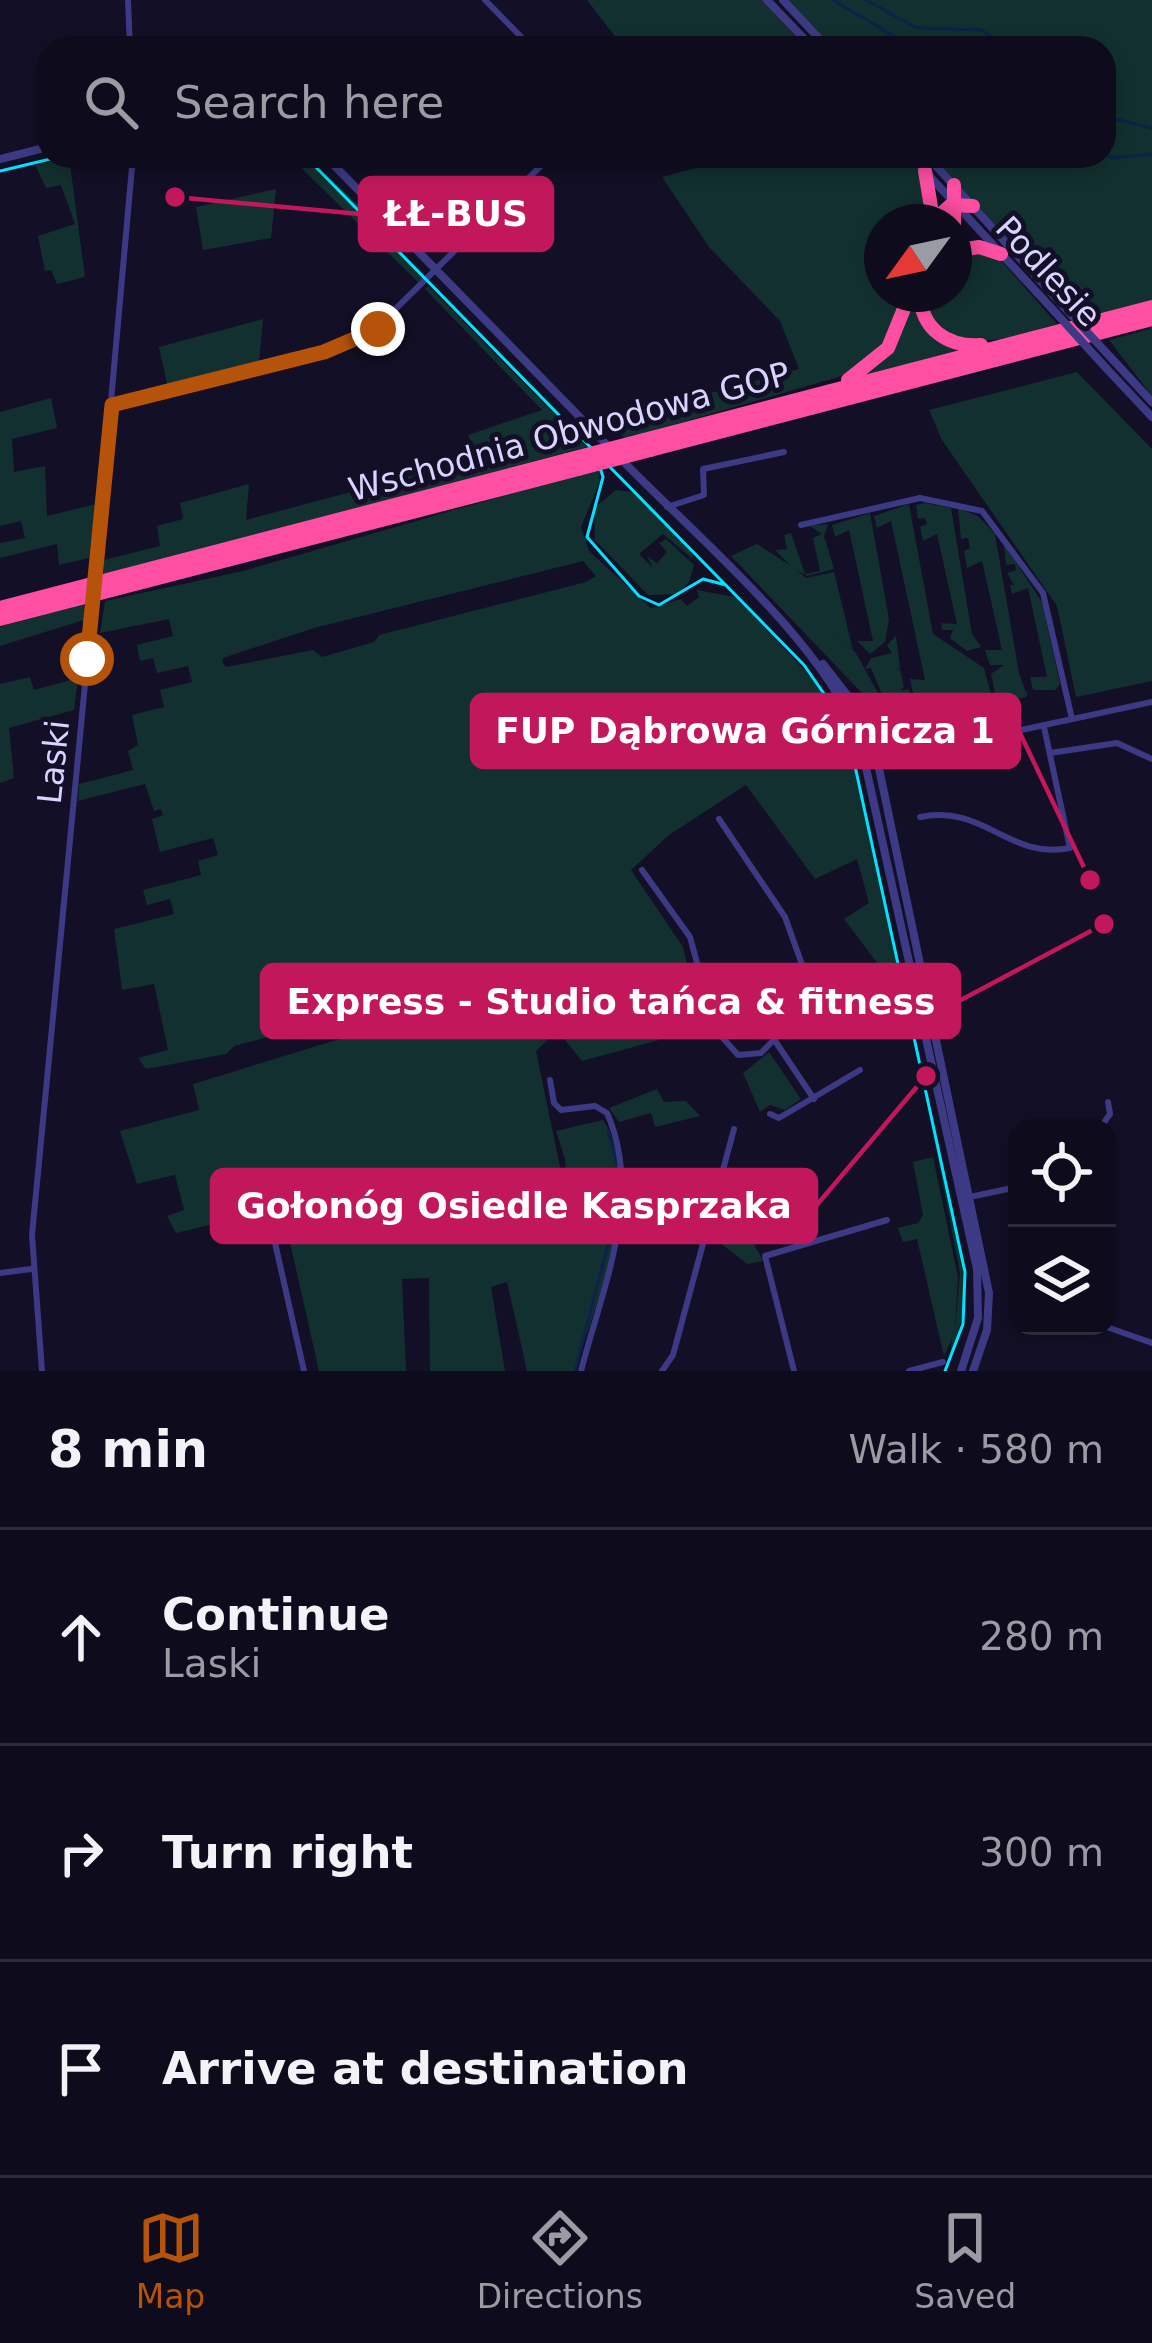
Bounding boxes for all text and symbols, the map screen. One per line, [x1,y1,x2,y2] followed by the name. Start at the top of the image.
[36,36,1116,168] search box
[78,69,144,135] icon: search
[174,76,444,129] text: Search here
[360,178,552,250] callout: ŁŁ-BUS
[382,193,528,234] text: ŁŁ-BUS
[864,204,972,312] north arrow
[988,208,1109,334] street label: Podlesie
[351,302,405,356] route end
[344,354,794,509] street label: Wschodnia Obwodowa GOP
[60,632,114,686] route start
[472,695,1019,767] callout: FUP Dąbrowa Górnicza 1
[495,710,995,751] text: FUP Dąbrowa Górnicza 1
[30,718,77,806] street label: Laski
[262,965,959,1037] callout: Express - Studio tańca & fitness
[287,981,935,1022] text: Express - Studio tańca & fitness
[1008,1119,1116,1335] map controls
[1008,1119,1116,1227] button: locate
[212,1170,816,1242] callout: Gołonóg Osiedle Kasprzaka
[236,1185,792,1226] text: Gołonóg Osiedle Kasprzaka
[1008,1227,1116,1335] button: layers
[48,1420,208,1479] text: 8 min
[849,1427,1104,1472] text: Walk · 580 m
[162,1588,390,1641] text: Continue
[48,1604,114,1670] icon: ahead
[979,1614,1104,1659] text: 280 m
[162,1641,261,1686] text: Laski
[48,1820,114,1886] icon: right
[162,1826,413,1879] text: Turn right
[979,1830,1104,1875] text: 300 m
[48,2036,114,2102] icon: arrive
[162,2042,688,2095] text: Arrive at destination
[136,2205,205,2316] tab: Map
[477,2205,643,2316] tab: Directions
[914,2205,1016,2316] tab: Saved

